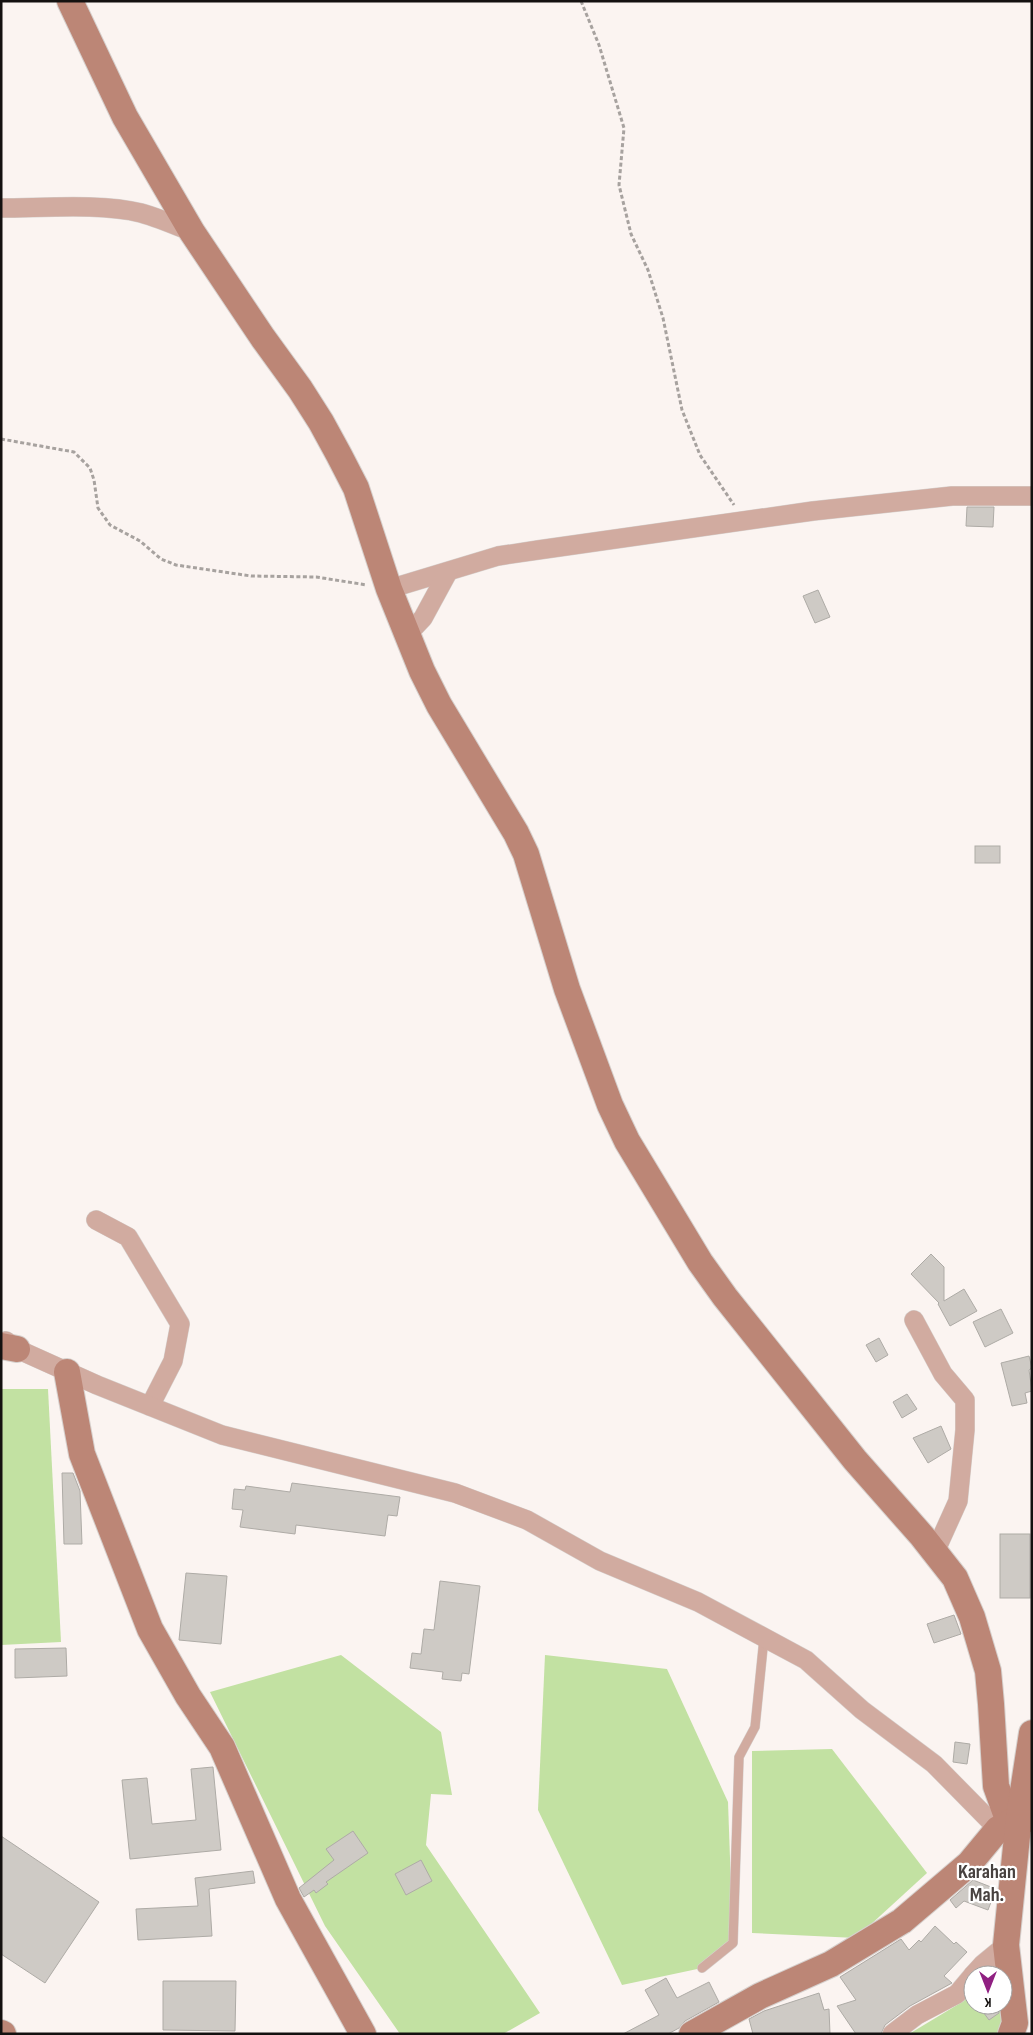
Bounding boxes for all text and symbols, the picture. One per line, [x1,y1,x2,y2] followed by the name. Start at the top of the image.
[958,1860,1016,1907] district label: Karahan Mah.
[963,1965,1013,2015] north arrow
[984,1994,991,2011] text: K

